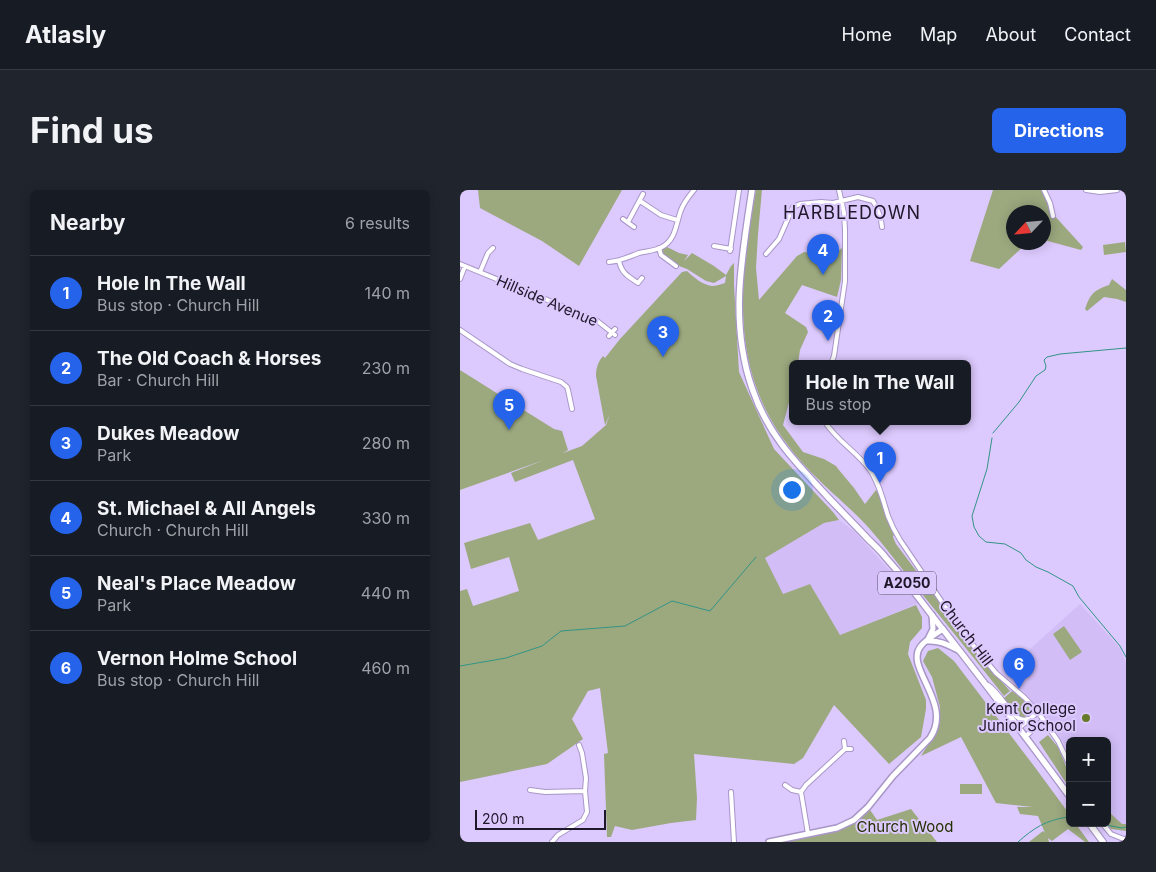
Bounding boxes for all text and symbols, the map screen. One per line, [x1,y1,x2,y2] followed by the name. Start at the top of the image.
[25,20,106,49] text: Atlasly
[842,24,892,45] text: Home
[920,24,957,45] text: Map
[985,24,1036,45] text: About
[1064,24,1131,45] text: Contact
[992,108,1126,153] button: Directions
[30,109,154,151] text: Find us
[783,202,921,223] district label: HARBLEDOWN
[1006,205,1051,250] north arrow
[50,210,125,235] text: Nearby
[345,213,410,233] text: 6 results
[807,234,839,275] pin: 4
[494,271,601,330] street label: Hillside Avenue
[97,272,246,295] text: Hole In The Wall
[63,283,69,303] text: 1
[365,283,410,303] text: 140 m
[97,295,259,315] text: Bus stop · Church Hill
[812,300,844,341] pin: 2
[647,316,679,357] pin: 3
[97,347,321,370] text: The Old Coach & Horses
[61,358,71,378] text: 2
[362,358,410,378] text: 230 m
[789,360,971,425] popup
[97,370,219,390] text: Bar · Church Hill
[806,371,954,394] text: Hole In The Wall
[493,389,525,430] pin: 5
[806,394,871,414] text: Bus stop
[97,422,239,445] text: Dukes Meadow
[61,433,71,453] text: 3
[362,433,410,453] text: 280 m
[864,442,896,483] pin: 1
[97,445,131,465] text: Park
[779,477,805,503] your location
[97,497,316,520] text: St. Michael & All Angels
[61,508,71,528] text: 4
[362,508,410,528] text: 330 m
[97,520,249,540] text: Church · Church Hill
[97,572,296,595] text: Neal's Place Meadow
[878,572,936,594] road number: A2050
[61,583,71,603] text: 5
[361,583,410,603] text: 440 m
[97,595,131,615] text: Park
[935,596,997,669] street label: Church Hill
[97,647,297,670] text: Vernon Holme School
[1003,648,1035,689] pin: 6
[61,658,71,678] text: 6
[361,658,410,678] text: 460 m
[97,670,259,690] text: Bus stop · Church Hill
[979,699,1076,735] place label: Kent College Junior School
[1080,712,1092,724] marker: Kent College Junior School
[1066,737,1111,827] map controls
[1066,737,1111,782] button: +
[1066,782,1111,827] button: −
[475,807,606,830] scale bar
[482,810,524,827] text: 200 m
[857,817,953,836] park label: Church Wood

